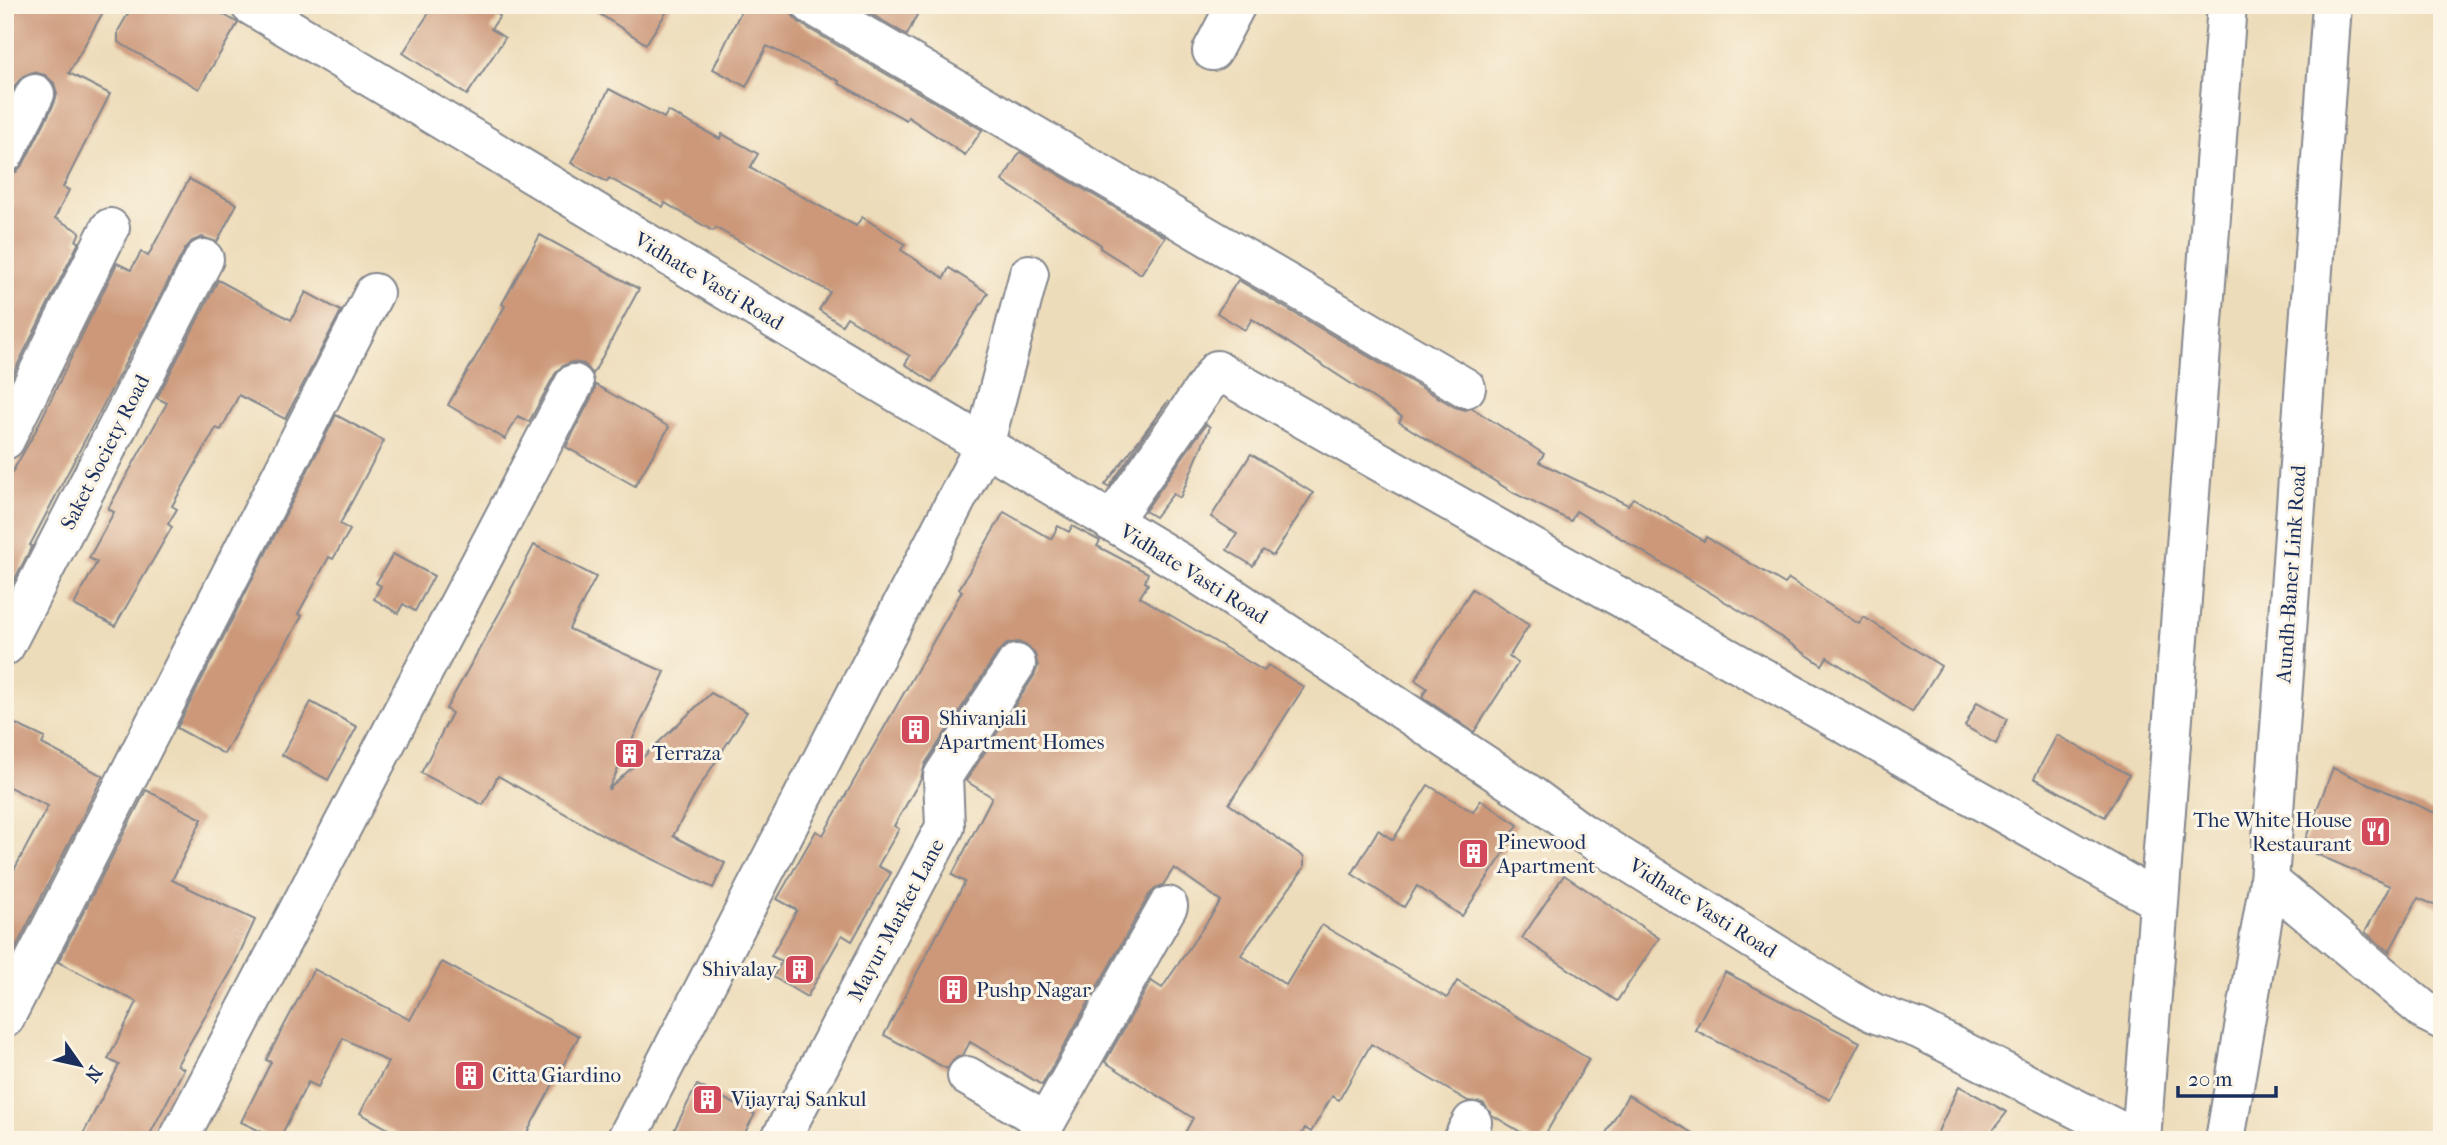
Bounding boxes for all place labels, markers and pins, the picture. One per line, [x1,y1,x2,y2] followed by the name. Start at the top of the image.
[938,706,1105,754] place label: Shivanjali Apartment Homes
[899,713,933,747] building icon: Shivanjali Apartment Homes
[612,736,646,770] building icon: Terraza
[652,741,722,765] place label: Terraza
[2193,808,2353,856] place label: The White House Restaurant
[2358,815,2392,849] restaurant icon: The White House Restaurant
[1496,830,1596,878] place label: Pinewood Apartment
[1457,837,1491,871] building icon: Pinewood Apartment
[783,952,817,986] building icon: Shivalay
[702,957,778,981] place label: Shivalay
[936,973,970,1007] building icon: Pushp Nagar
[976,978,1091,1002] place label: Pushp Nagar
[452,1058,486,1092] building icon: Citta Giardino
[492,1063,621,1087] place label: Citta Giardino
[691,1082,725,1116] building icon: Vijayraj Sankul
[730,1087,867,1111] place label: Vijayraj Sankul

